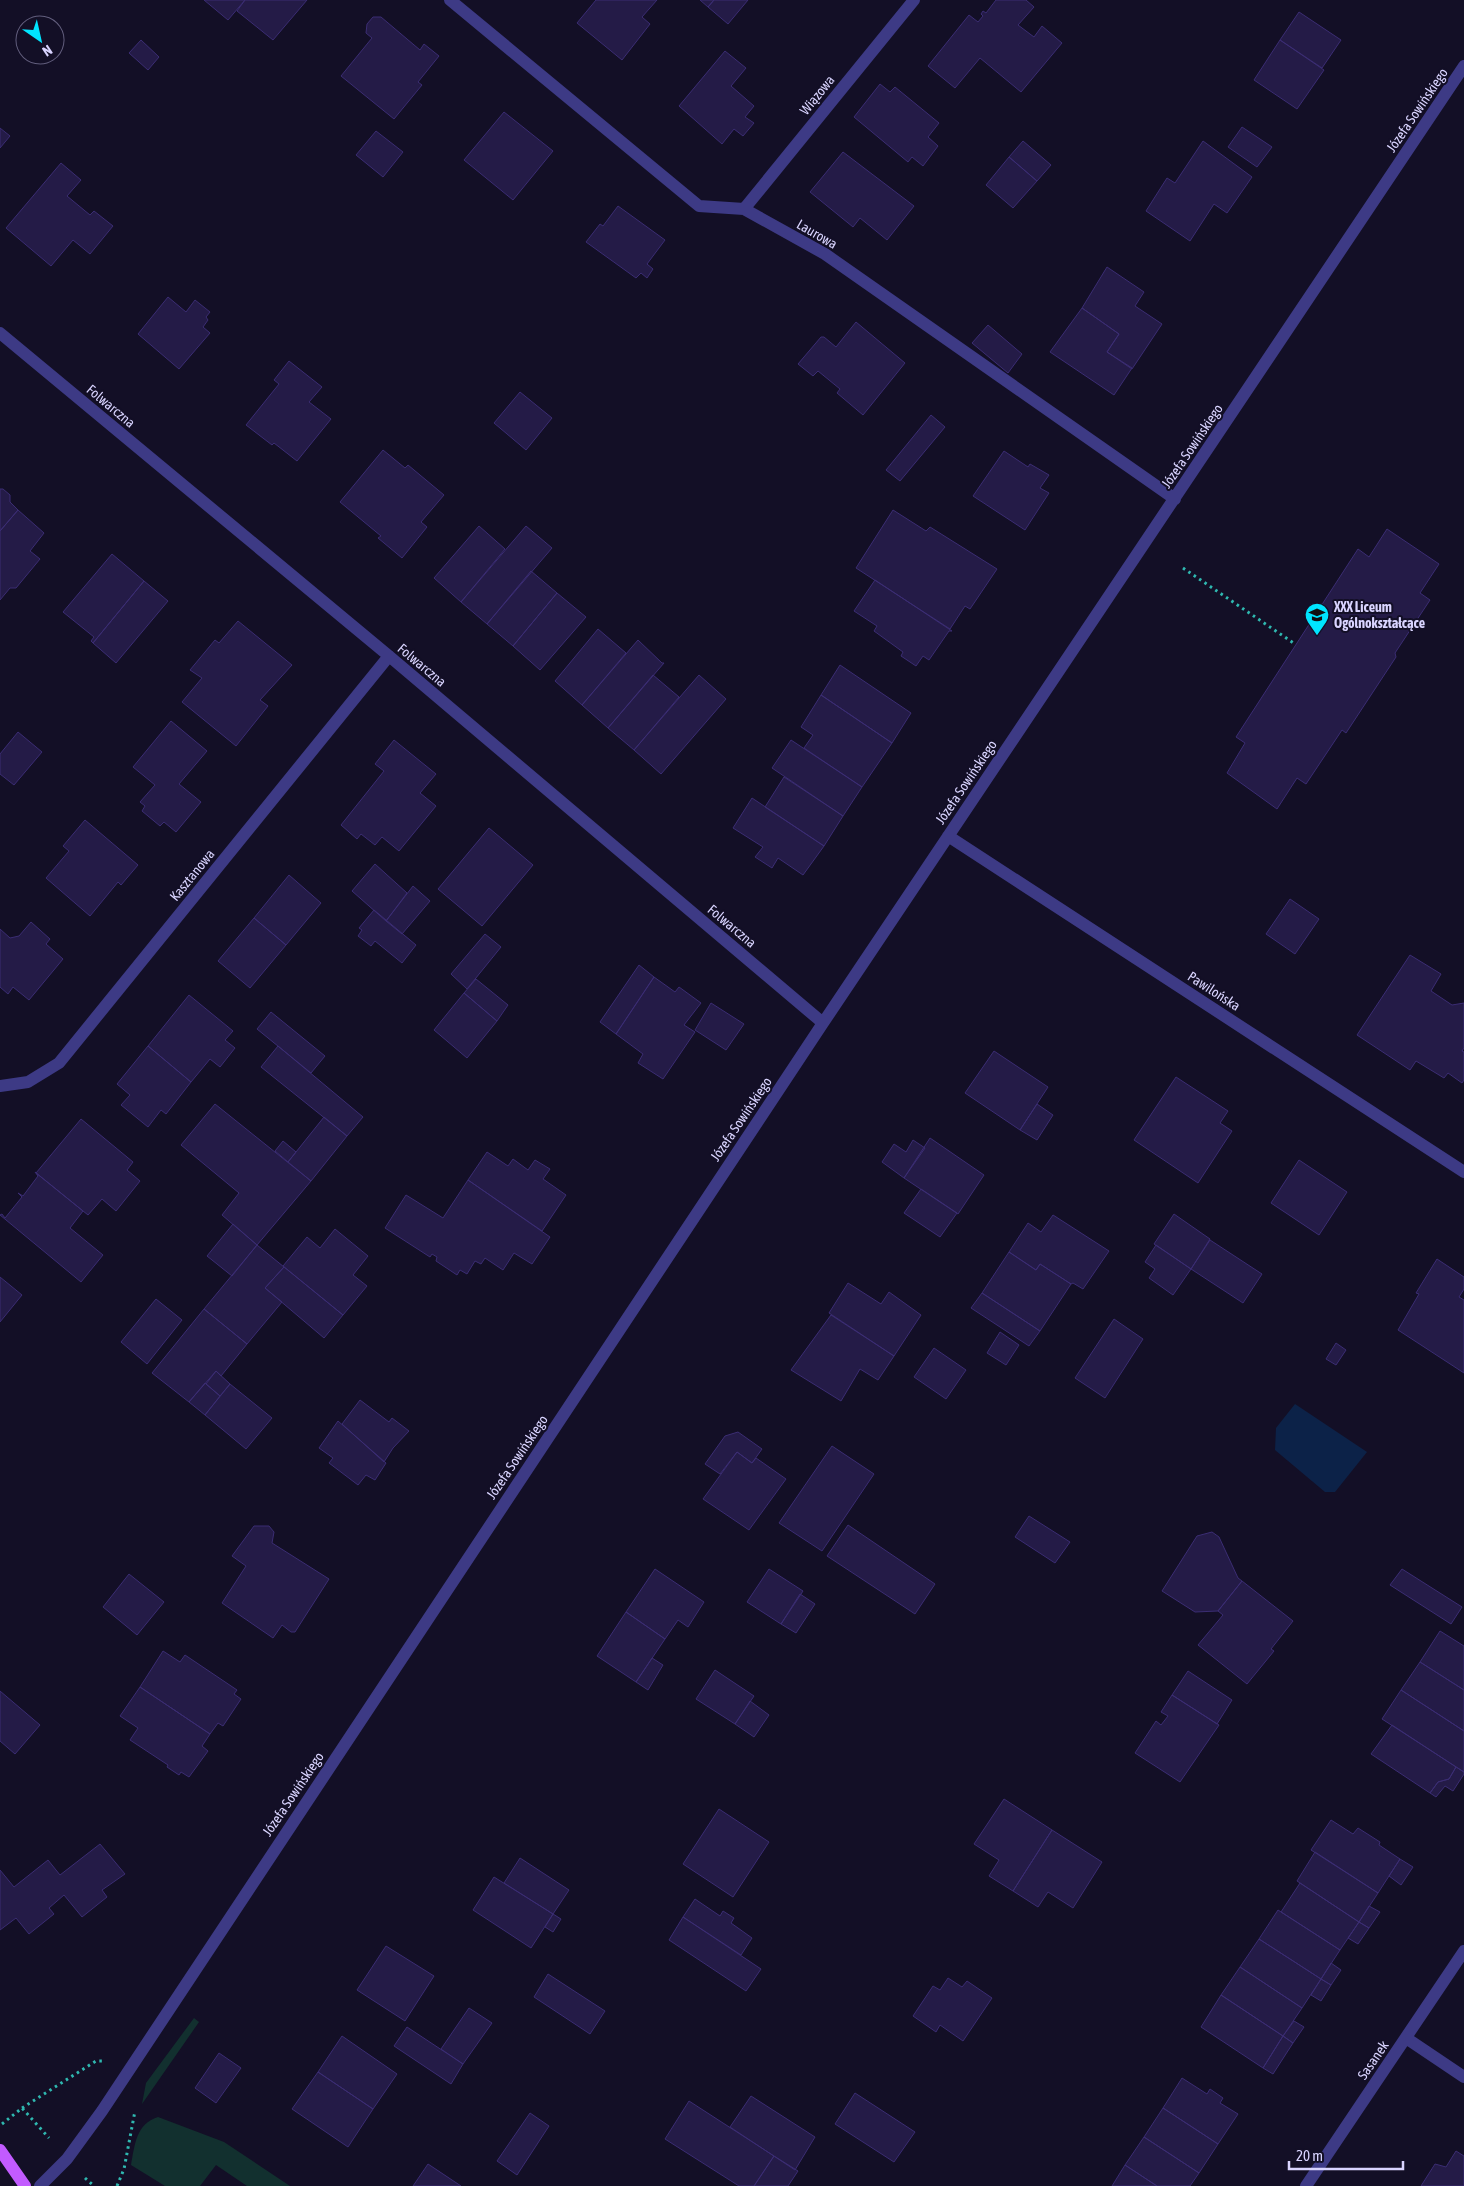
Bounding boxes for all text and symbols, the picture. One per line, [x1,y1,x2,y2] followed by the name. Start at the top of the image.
[15,15,65,65] north arrow
[39,42,55,60] text: N
[1383,65,1451,155] street label: Józefa Sowińskiego
[796,72,838,118] street label: Wiązowa
[794,216,840,252] street label: Laurowa
[84,381,138,431] street label: Folwarczna
[1158,401,1226,491] street label: Józefa Sowińskiego
[1333,599,1425,631] place label: XXX Liceum Ogólnokształcące
[1304,602,1330,636] school or university icon: XXX Liceum Ogólnokształcące
[395,640,449,690] street label: Folwarczna
[932,737,1000,827] street label: Józefa Sowińskiego
[166,846,218,904] street label: Kasztanowa
[705,901,759,951] street label: Folwarczna
[1185,968,1243,1014] street label: Pawilońska
[707,1074,775,1164] street label: Józefa Sowińskiego
[483,1412,551,1502] street label: Józefa Sowińskiego
[259,1749,327,1839] street label: Józefa Sowińskiego
[1354,2038,1392,2082] street label: Sasanek
[1289,2138,1403,2170] scale bar
[1296,2147,1323,2164] text: 20 m

